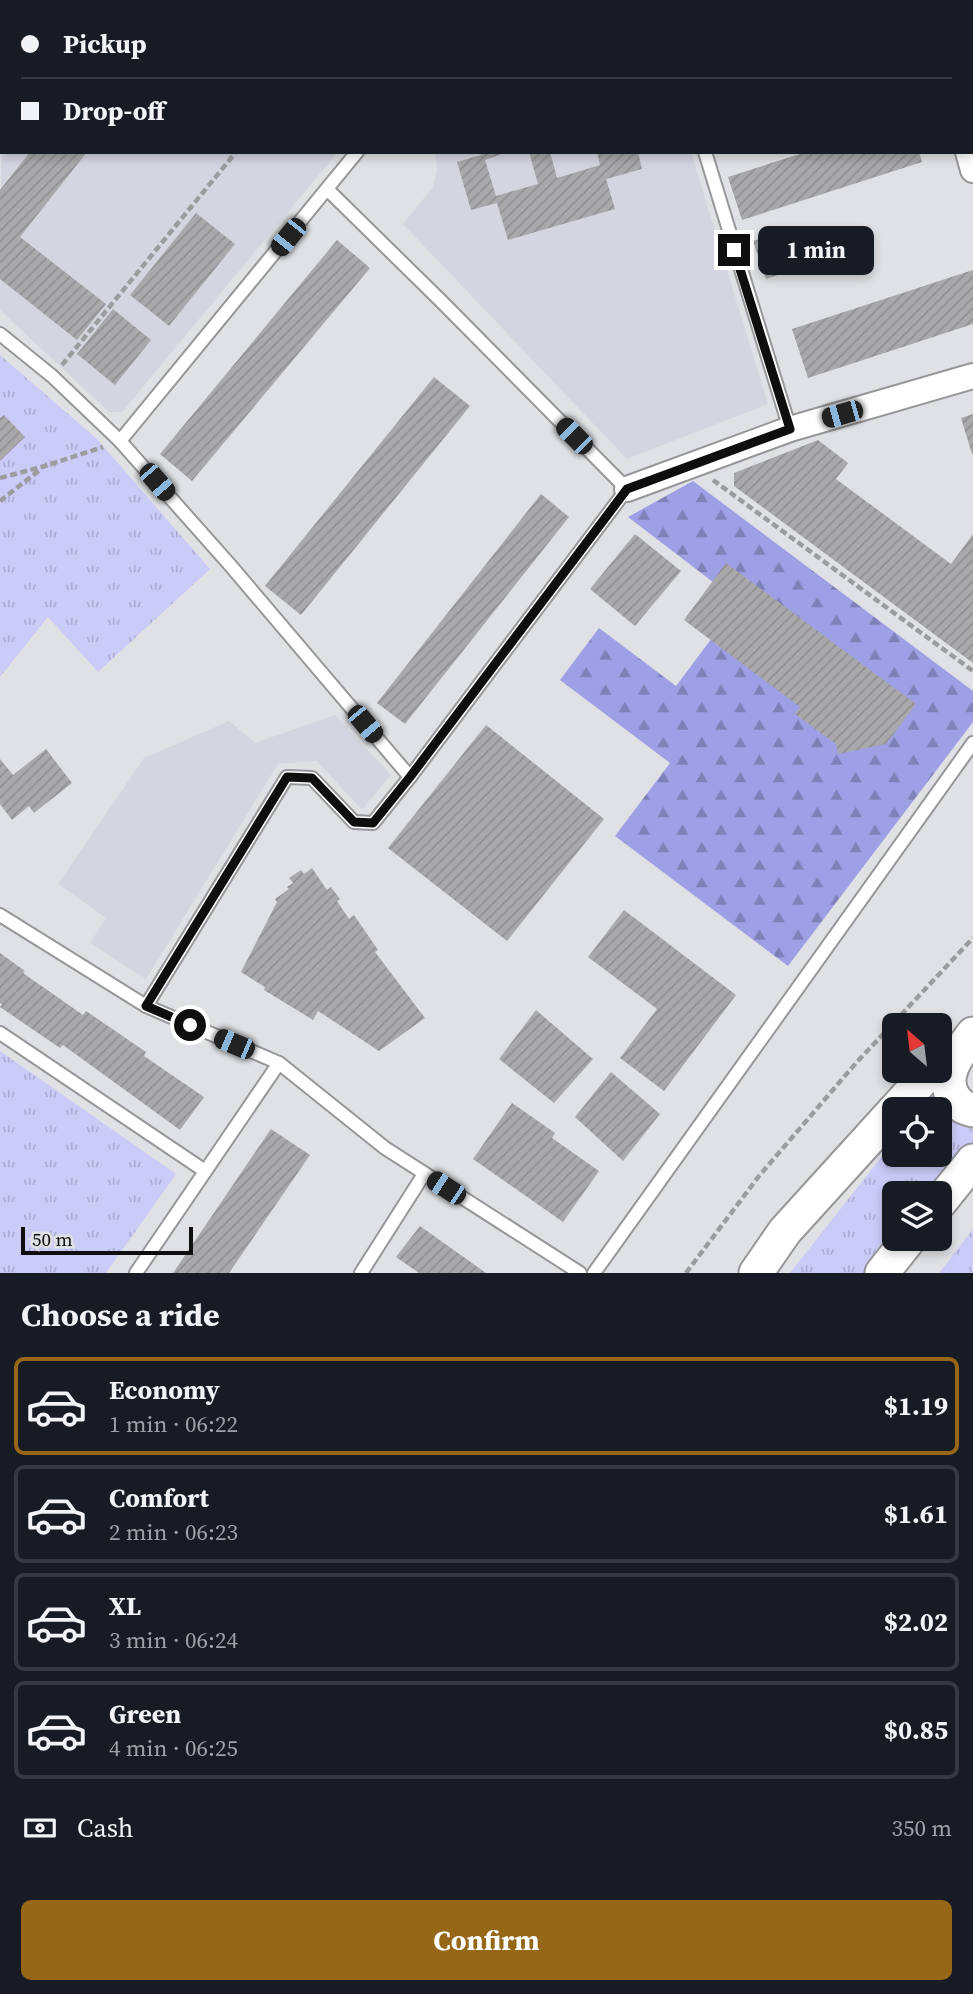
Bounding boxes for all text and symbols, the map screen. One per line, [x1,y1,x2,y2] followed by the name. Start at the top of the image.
[63,26,147,62] text: Pickup
[63,93,165,129] text: Drop-off
[267,214,310,260] car
[758,226,874,274] callout: 1 min
[718,234,750,266] route end
[786,234,846,266] text: 1 min
[819,398,866,430] car
[552,414,597,458] car
[136,459,179,505] car
[344,701,387,747] car
[174,1009,206,1041] route start
[882,1013,952,1083] north arrow
[882,1013,952,1251] map controls
[211,1026,258,1062] car
[882,1097,952,1167] button: locate
[423,1168,470,1208] car
[882,1181,952,1251] button: layers
[21,1224,192,1256] scale bar
[32,1226,73,1252] text: 50 m
[21,1293,220,1337] text: Choose a ride
[109,1372,220,1408] text: Economy
[25,1375,88,1438] icon: car
[884,1388,948,1424] text: $1.19
[109,1408,238,1440] text: 1 min · 06:22
[109,1480,209,1516] text: Comfort
[25,1483,88,1546] icon: car
[884,1496,948,1532] text: $1.61
[109,1516,238,1548] text: 2 min · 06:23
[109,1588,141,1624] text: XL
[25,1591,88,1654] icon: car
[884,1604,948,1640] text: $2.02
[109,1624,238,1656] text: 3 min · 06:24
[109,1696,181,1732] text: Green
[25,1699,88,1762] icon: car
[884,1712,948,1748] text: $0.85
[109,1732,238,1764] text: 4 min · 06:25
[21,1809,59,1847] icon: cash
[77,1810,133,1846] text: Cash
[891,1812,952,1844] text: 350 m
[21,1900,952,1980] button: Confirm

